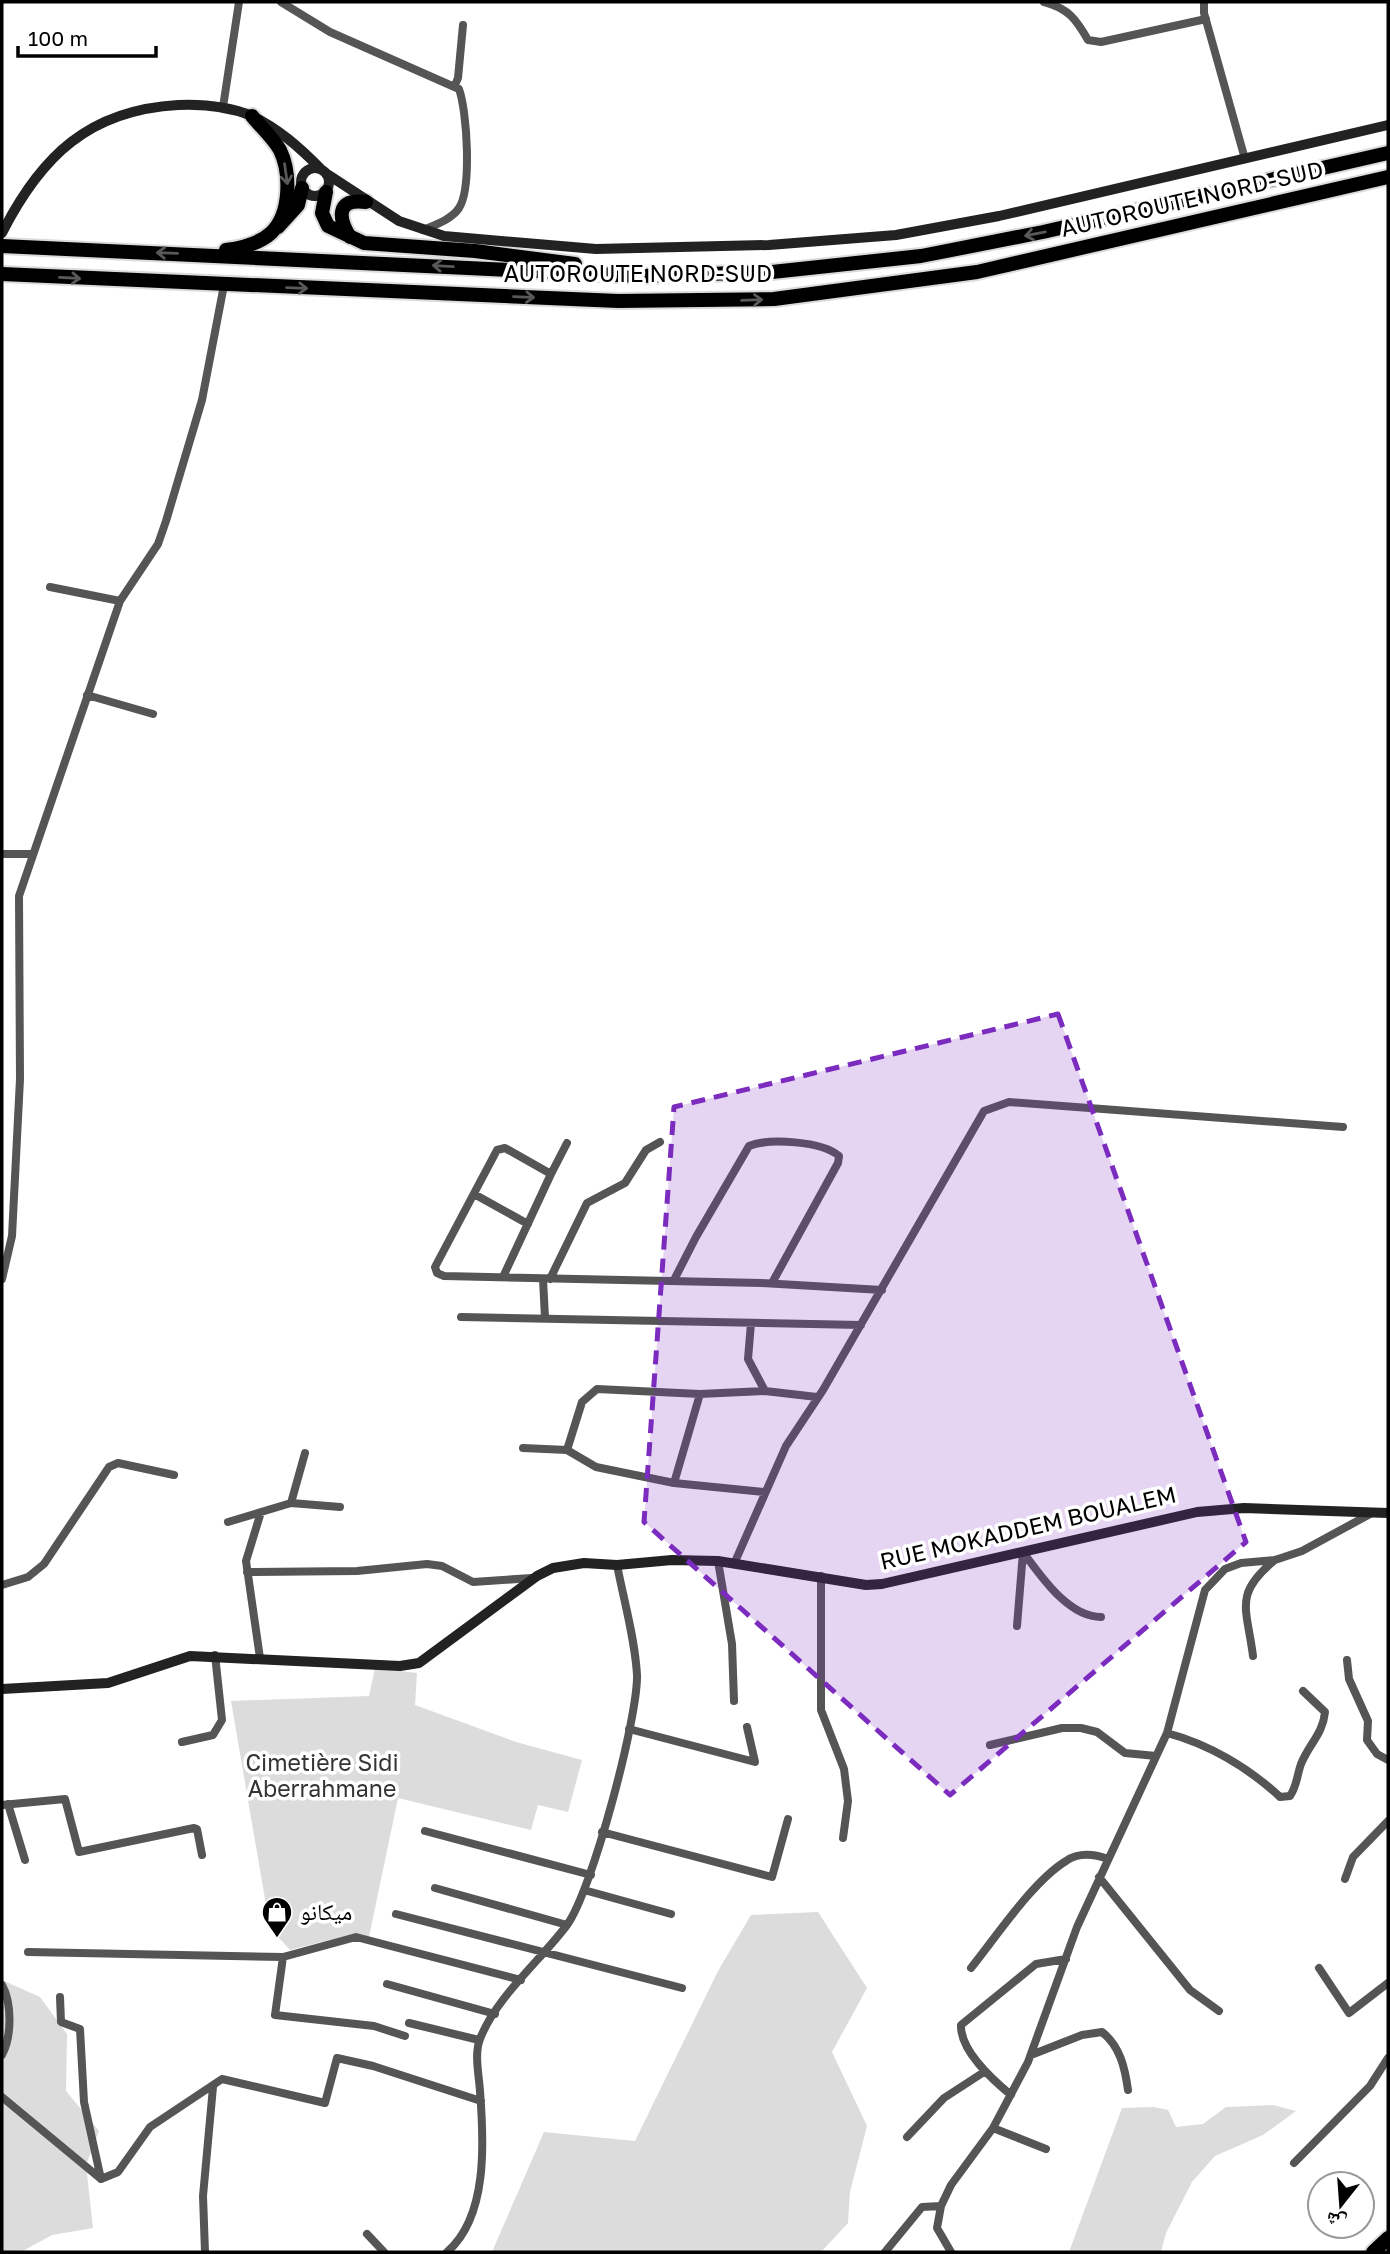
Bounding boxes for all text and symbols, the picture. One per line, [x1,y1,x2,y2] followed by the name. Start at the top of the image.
[18,14,156,58] scale bar
[28,25,88,51] text: 100 m
[1058,154,1326,242] street label: AUTOROUTE NORD-SUD
[279,162,292,185] one-way arrow
[1024,227,1047,241] one-way arrow
[156,247,179,260] one-way arrow
[504,259,772,287] street label: AUTOROUTE NORD-SUD
[432,260,455,273] one-way arrow
[58,271,81,284] one-way arrow
[285,282,308,295] one-way arrow
[513,291,536,304] one-way arrow
[740,293,763,307] one-way arrow
[877,1479,1179,1575] street label: RUE MOKADDEM BOUALEM
[245,1748,399,1802] park label: Cimetière Sidi Aberrahmane
[260,1895,294,1939] shop icon: ميكانو
[300,1897,352,1925] place label: ميكانو
[1306,2170,1376,2240] north arrow
[1323,2207,1349,2236] text: ش

